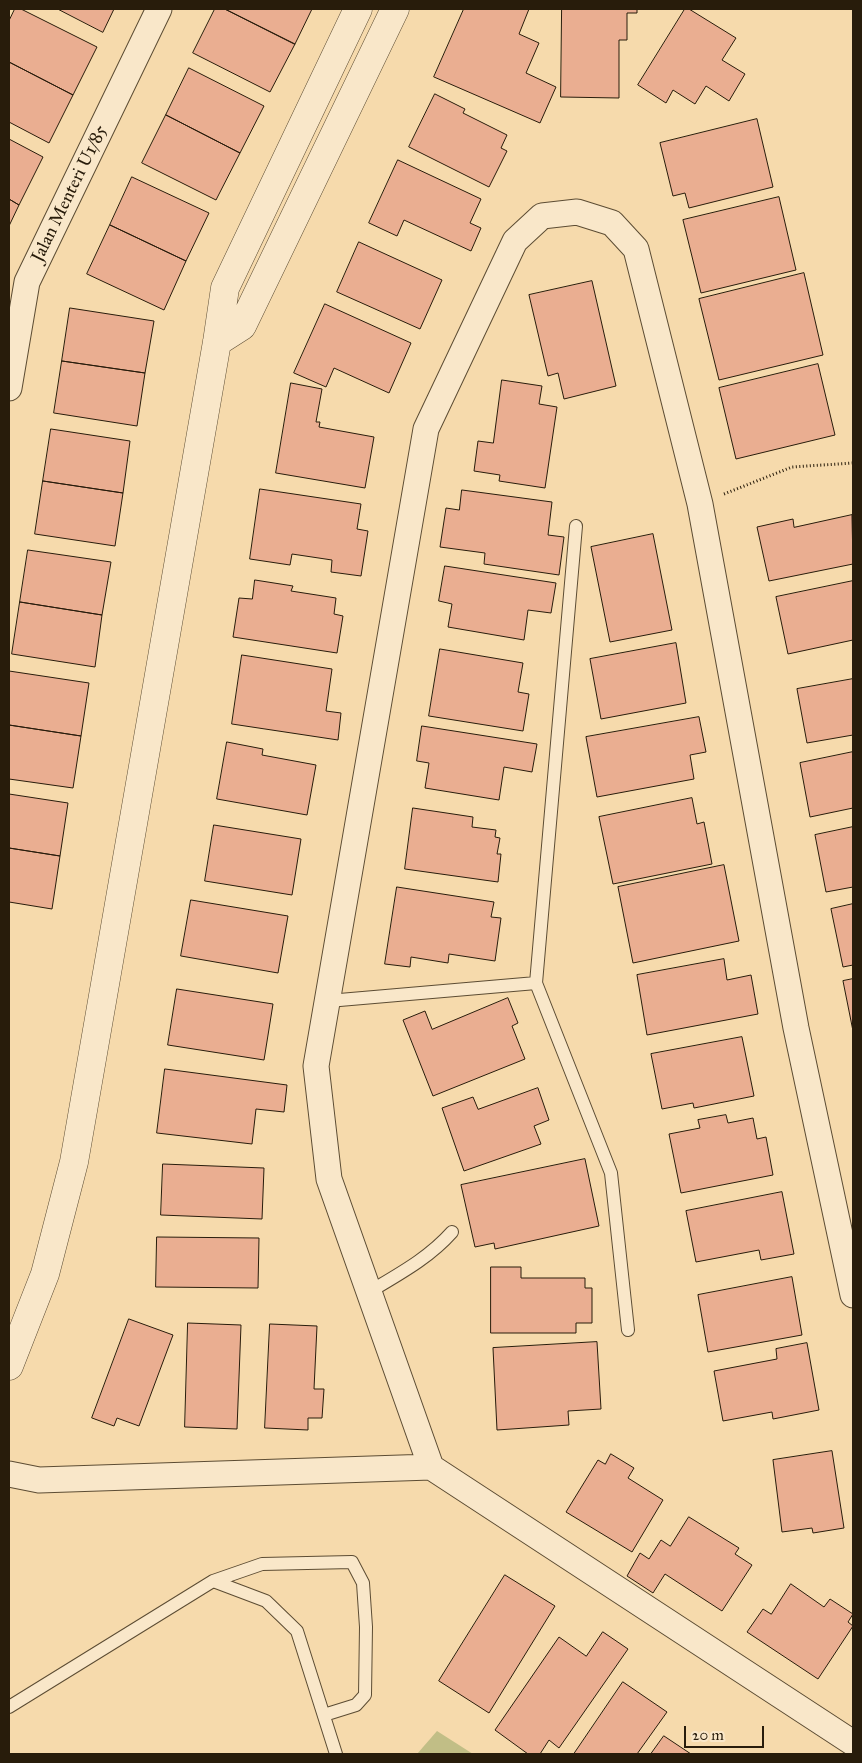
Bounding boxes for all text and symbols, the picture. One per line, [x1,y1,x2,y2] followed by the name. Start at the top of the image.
[27,122,113,266] street label: Jalan Menteri U1/85
[687,1716,767,1748] scale bar
[692,1726,724,1744] text: 20 m

